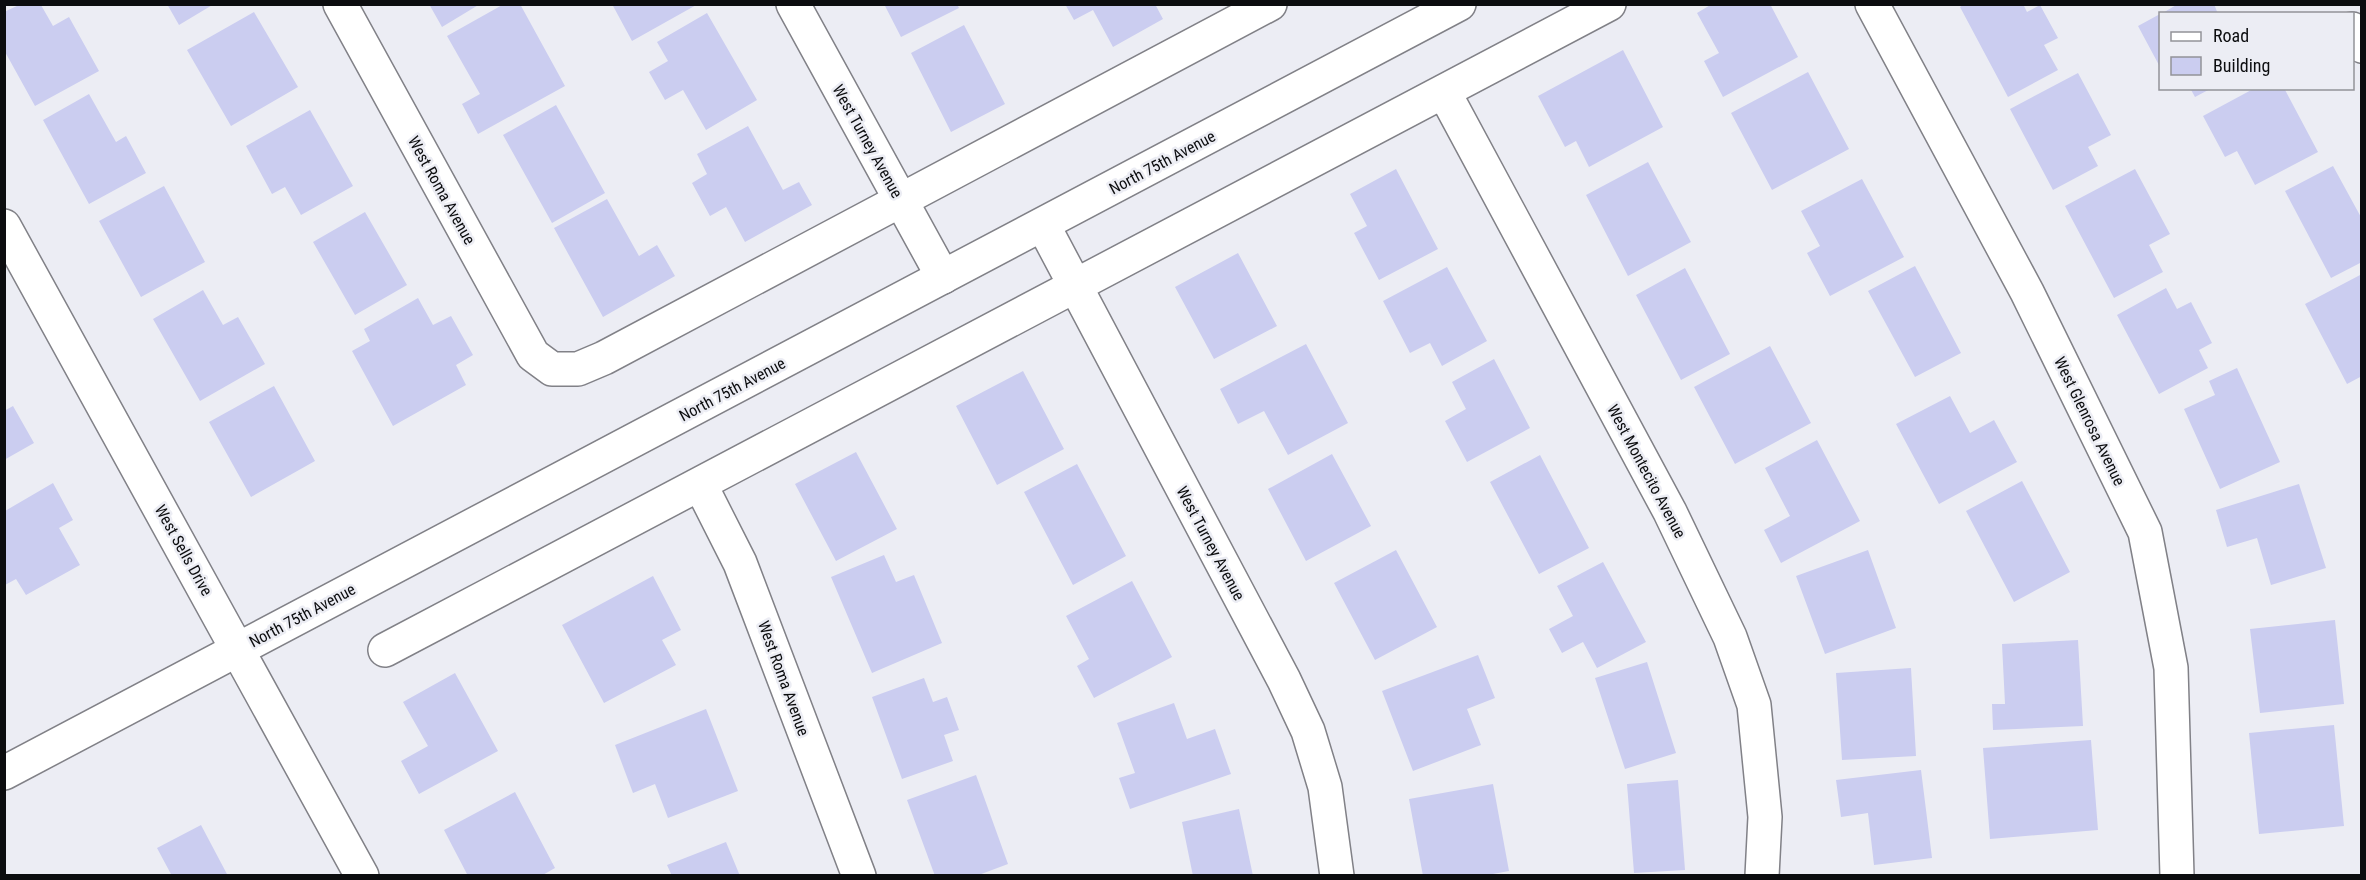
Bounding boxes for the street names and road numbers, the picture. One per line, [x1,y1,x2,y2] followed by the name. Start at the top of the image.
[829,81,907,201] street label: West Turney Avenue
[1106,127,1218,198] street label: North 75th Avenue
[404,133,479,248] street label: West Roma Avenue
[676,354,788,425] street label: North 75th Avenue
[2050,354,2129,489] street label: West Glenrosa Avenue
[1603,401,1690,541] street label: West Montecito Avenue
[1172,483,1249,604] street label: West Turney Avenue
[151,501,216,599] street label: West Sells Drive
[246,580,358,651] street label: North 75th Avenue
[754,618,813,738] street label: West Roma Avenue

